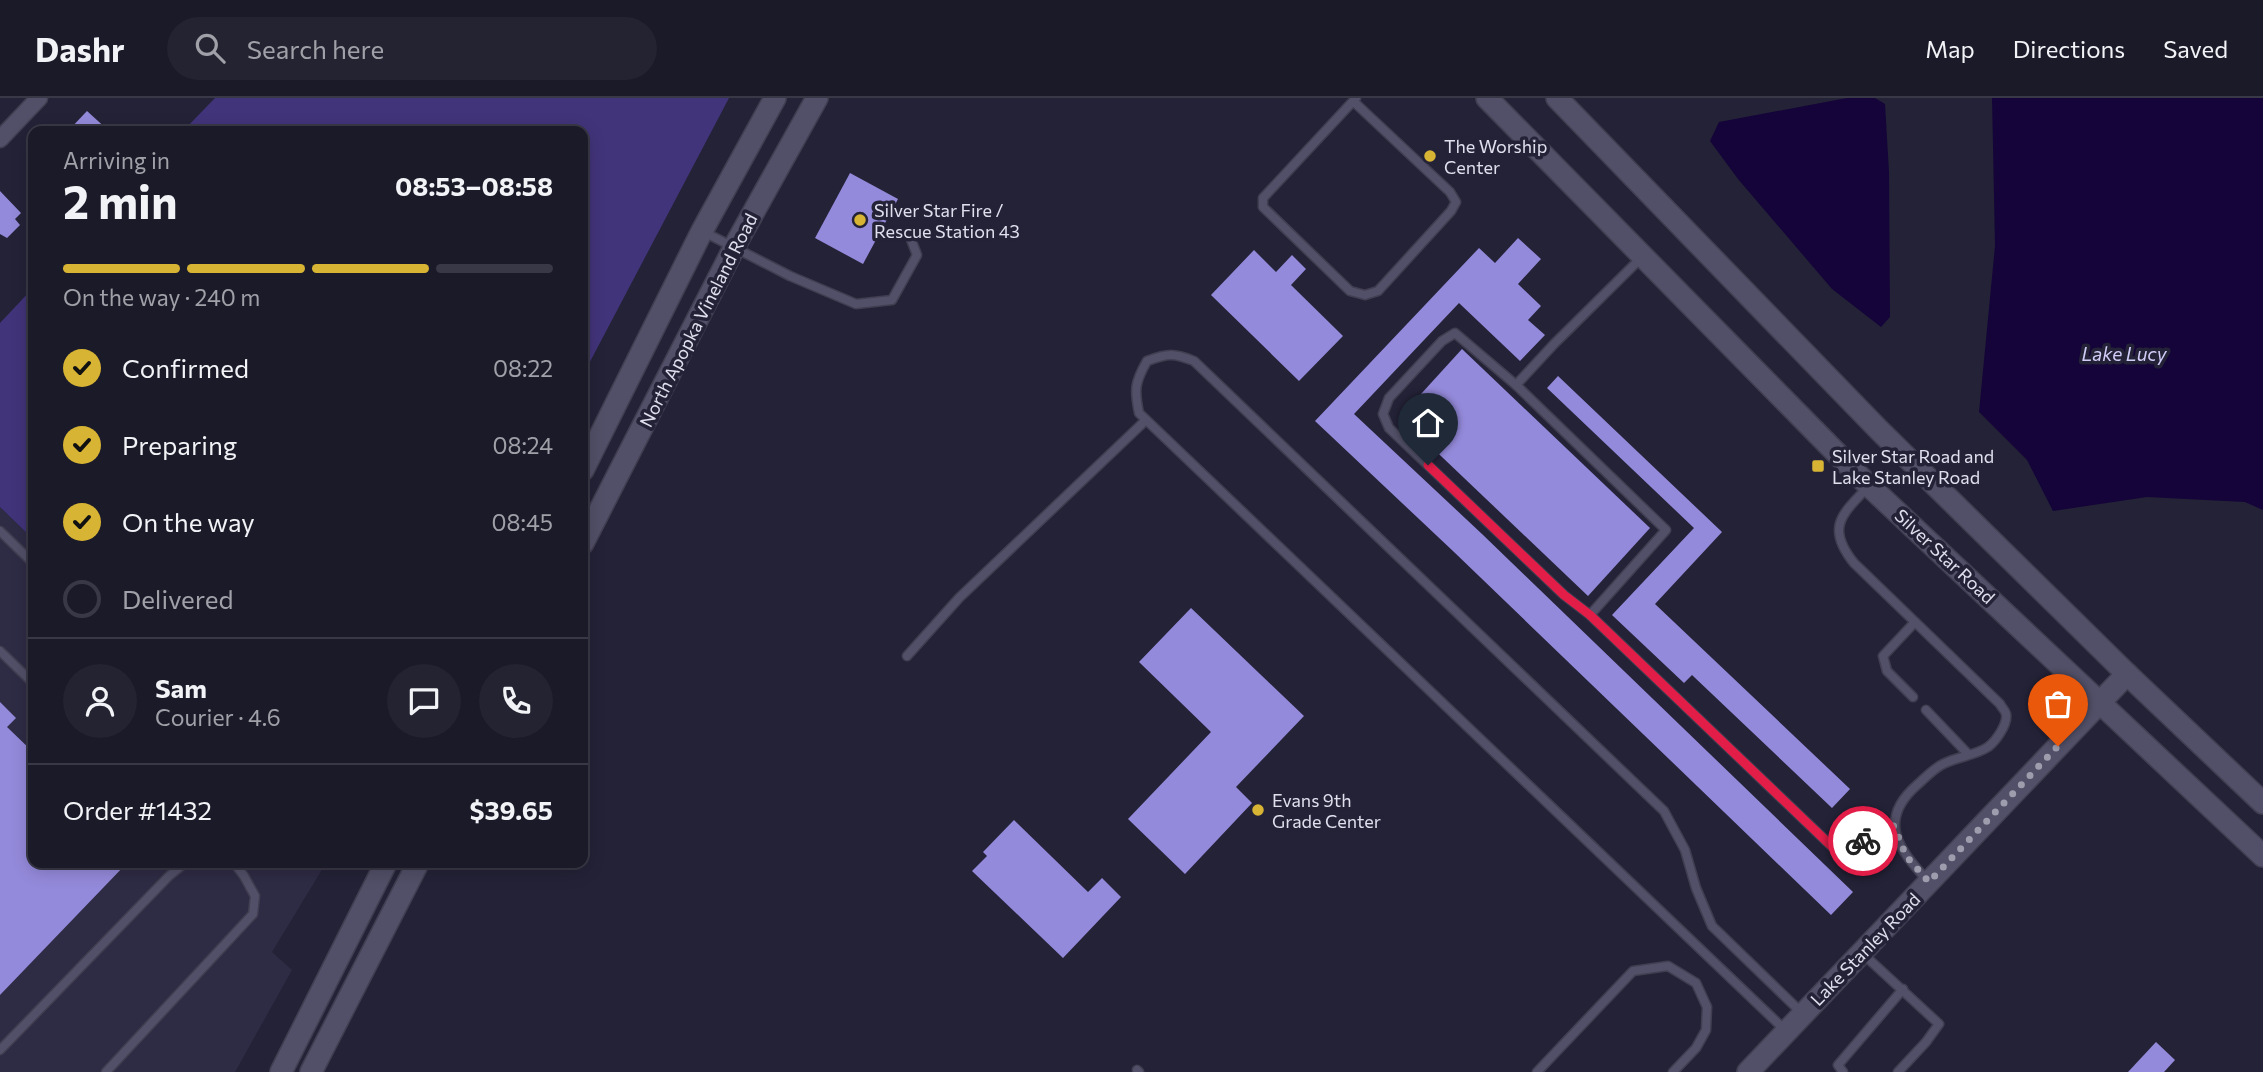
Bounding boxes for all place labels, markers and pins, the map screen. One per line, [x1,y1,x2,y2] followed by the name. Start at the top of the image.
[1444,135,1547,178] place label: The Worship Center
[1422,148,1438,164] marker: The Worship Center
[874,199,1020,242] place label: Silver Star Fire / Rescue Station 43
[852,212,868,228] marker: Silver Star Fire / Rescue Station 43
[1398,393,1458,465] pin
[1832,445,1994,488] place label: Silver Star Road and Lake Stanley Road
[1810,458,1826,474] marker: Silver Star Road and Lake Stanley Road
[2028,674,2088,746] pin
[1272,789,1381,832] place label: Evans 9th Grade Center
[1250,802,1266,818] marker: Evans 9th Grade Center

